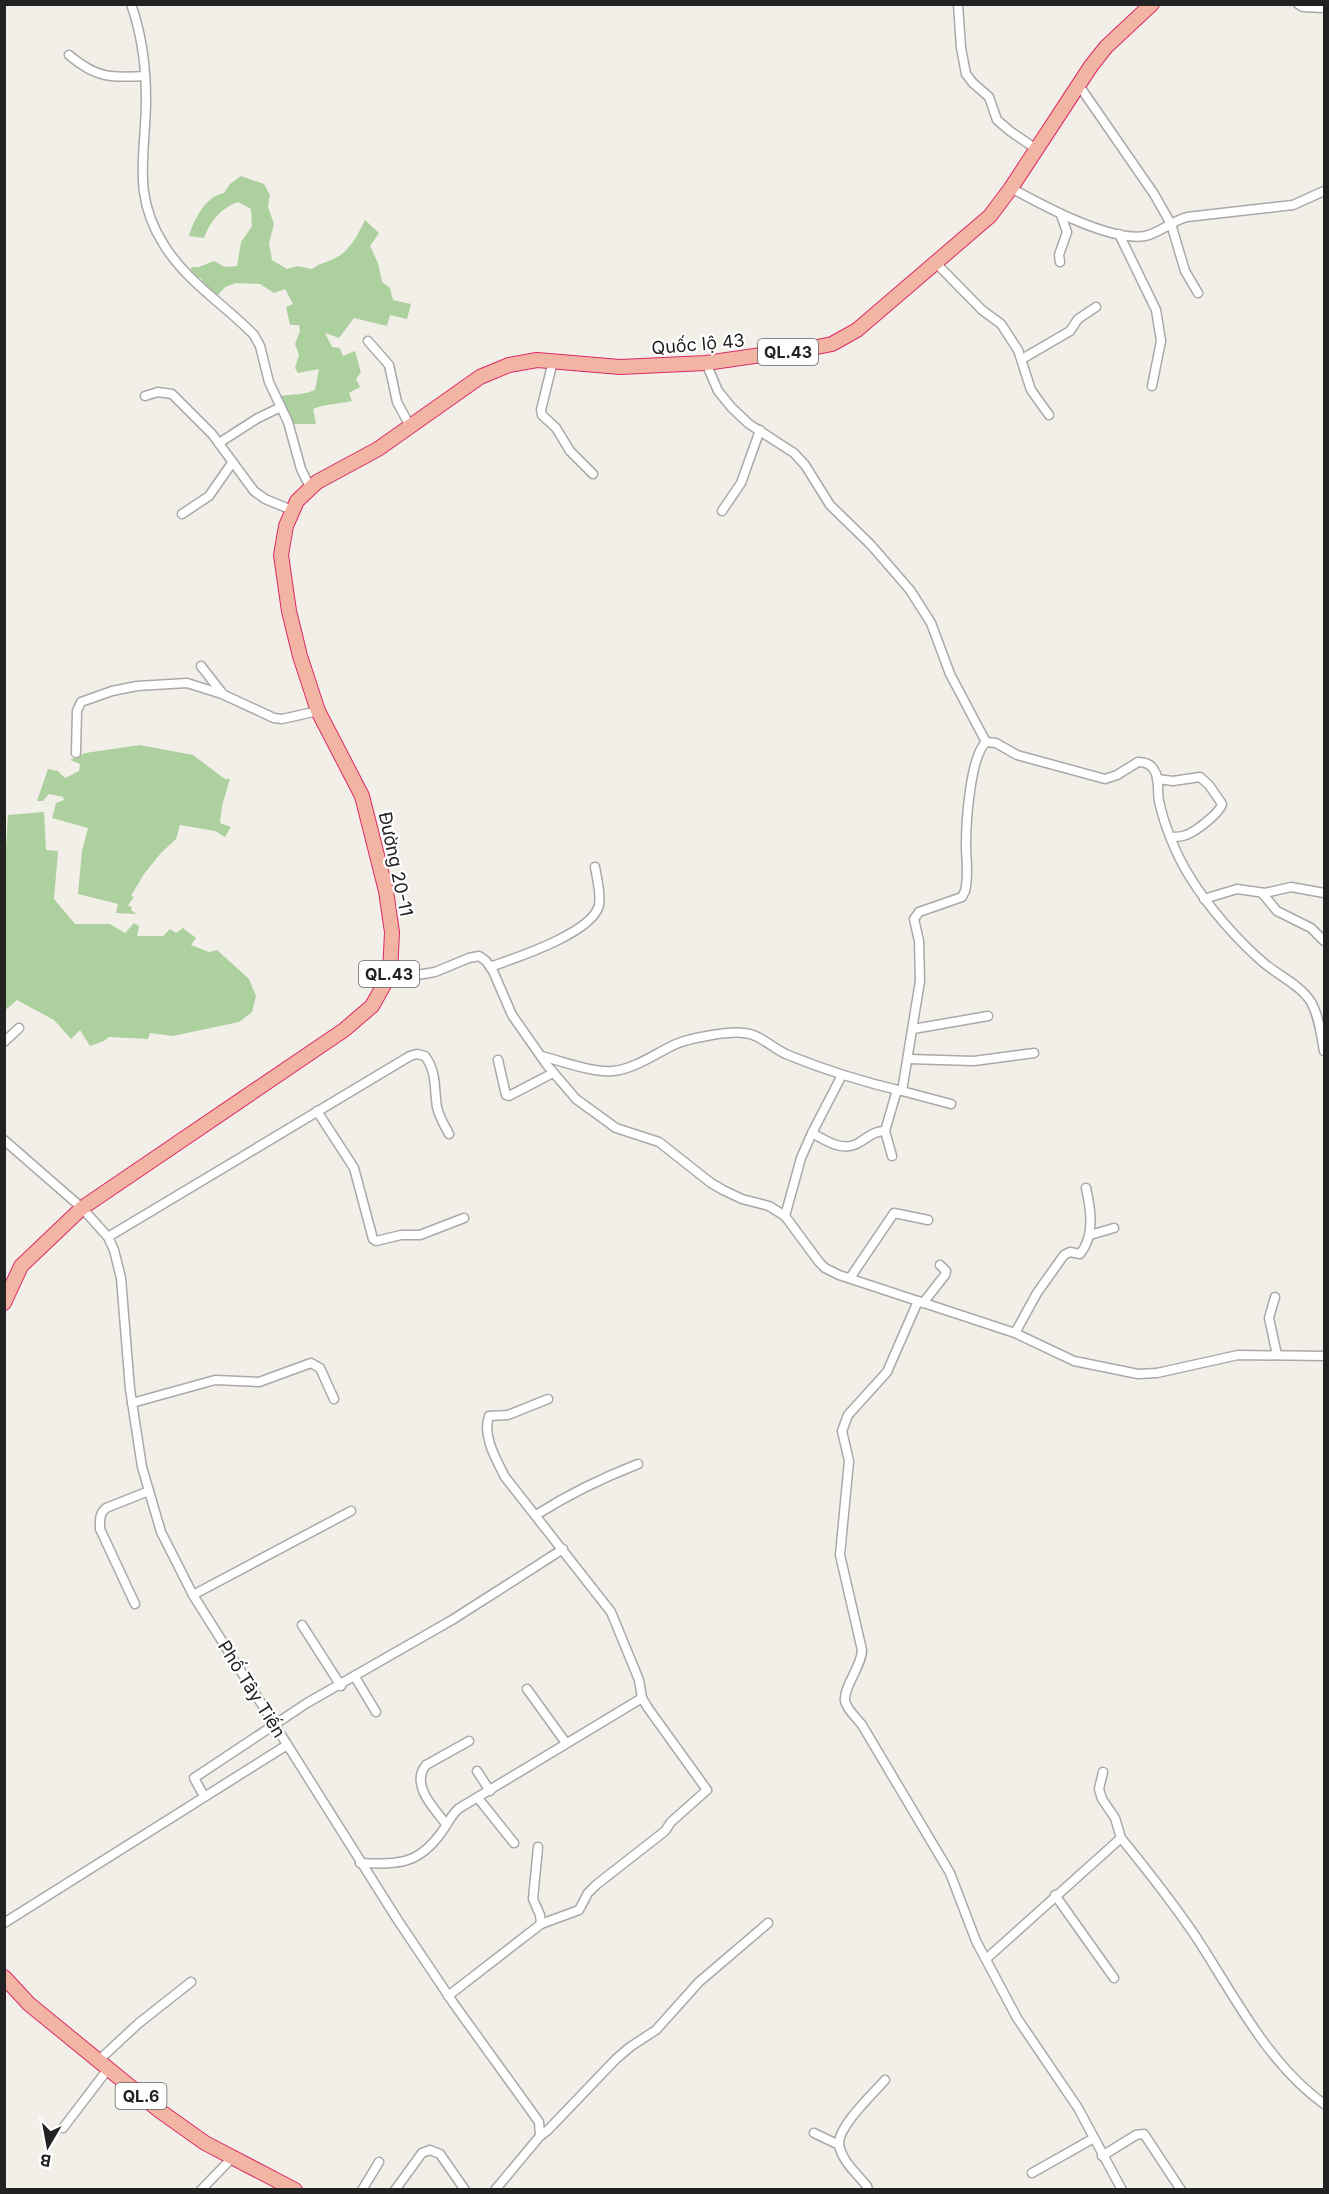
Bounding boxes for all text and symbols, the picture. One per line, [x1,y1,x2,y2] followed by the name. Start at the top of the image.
[651,329,745,359] street label: Quốc lộ 43
[758,339,818,365] road number: QL.43
[375,810,417,918] street label: Đường 20-11
[359,961,419,987] road number: QL.43
[214,1637,290,1741] street label: Phố Tây Tiến
[116,2083,166,2109] road number: QL.6
[18,2116,78,2176] north arrow
[38,2150,52,2172] text: B

